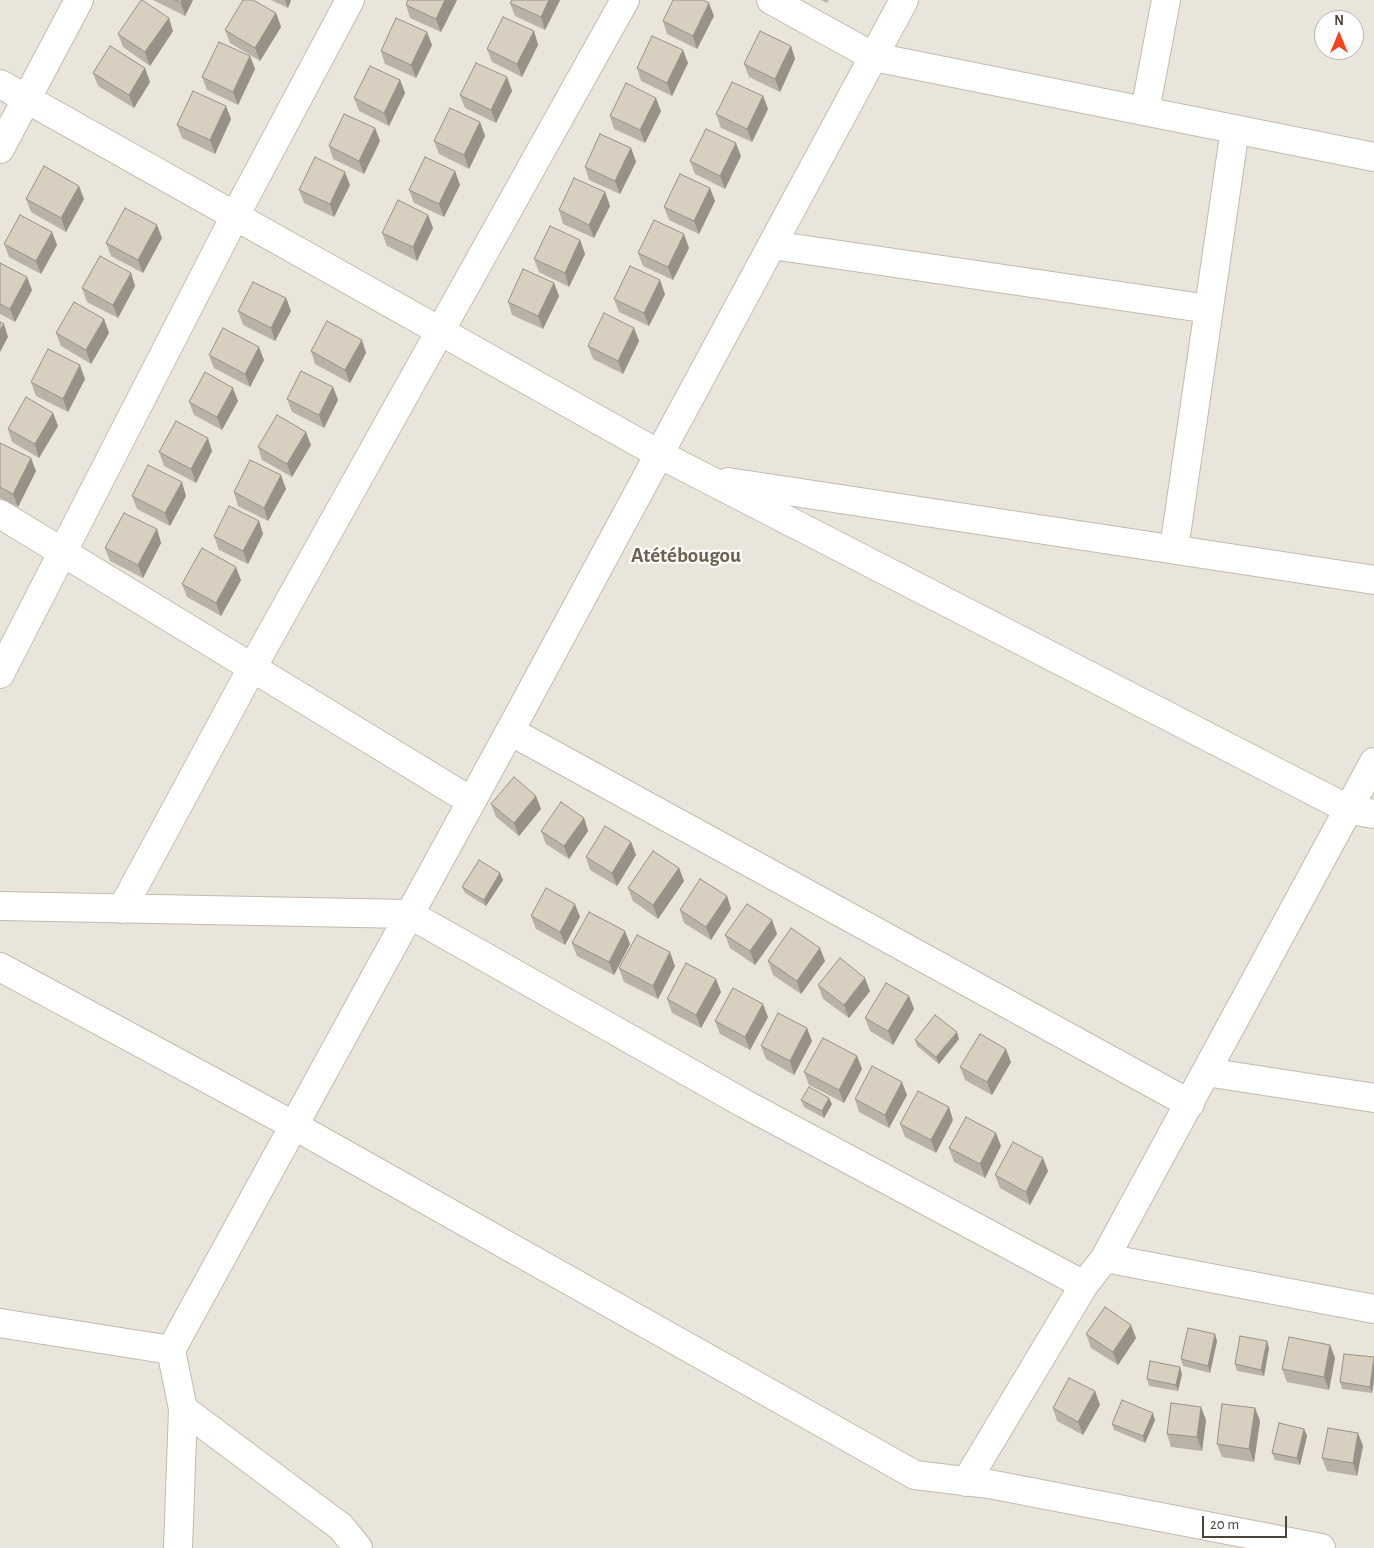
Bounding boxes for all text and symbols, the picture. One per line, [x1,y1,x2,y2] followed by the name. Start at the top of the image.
[1314,10,1364,60] north arrow
[1334,14,1344,28] text: N
[631,543,741,569] district label: Atétébougou
[1204,1506,1289,1538] scale bar
[1210,1517,1239,1532] text: 20 m

